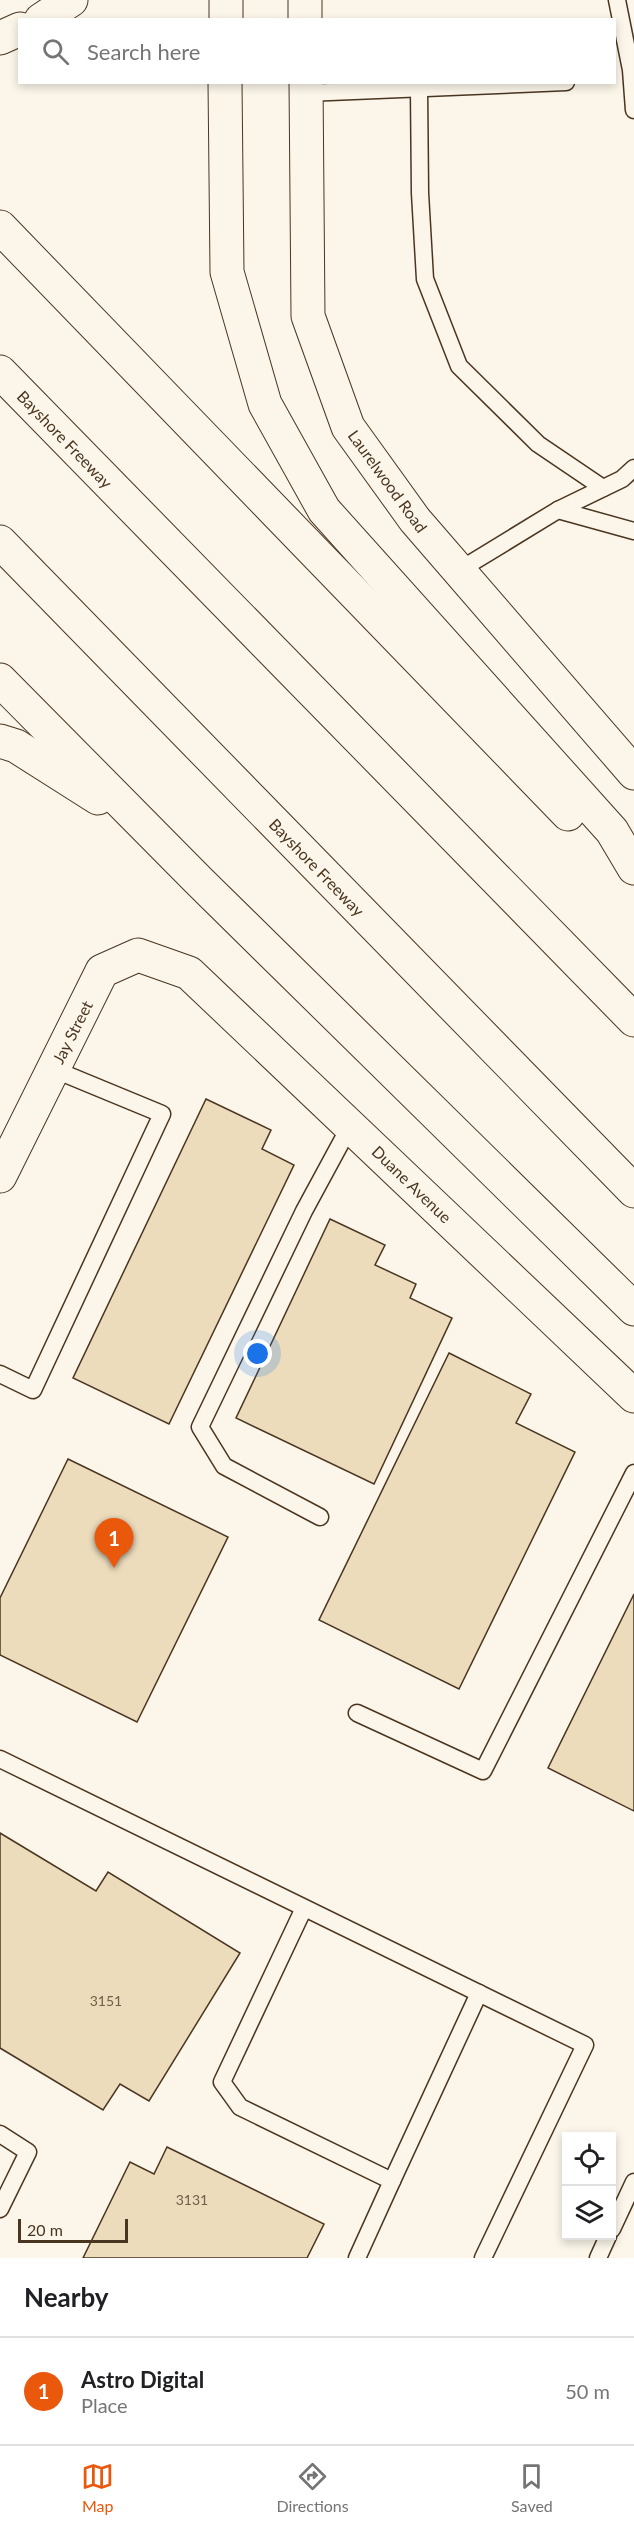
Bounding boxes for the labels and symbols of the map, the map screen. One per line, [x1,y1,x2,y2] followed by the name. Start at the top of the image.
[14,386,117,492] street label: Bayshore Freeway
[344,426,432,536] street label: Laurelwood Road
[266,814,369,920] street label: Bayshore Freeway
[48,997,96,1067] street label: Jay Street
[368,1141,456,1227] street label: Duane Avenue
[243,1339,272,1368] your location
[94,1518,134,1568] pin: 1
[90,1992,122,2009] house number: 3151
[176,2191,208,2208] house number: 3131
[18,2216,128,2244] scale bar

